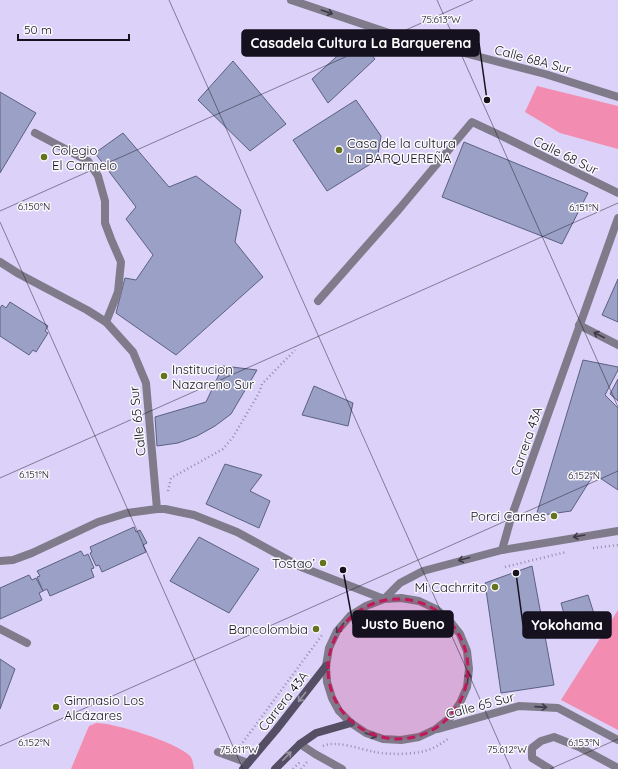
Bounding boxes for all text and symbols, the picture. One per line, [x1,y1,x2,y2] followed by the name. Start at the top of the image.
[321,9,333,17] one-way arrow
[421,13,461,26] text: 75.613°W
[18,16,129,42] scale bar
[24,22,52,37] text: 50 m
[242,30,479,56] callout: Casadela Cultura La Barquerena
[251,34,471,52] text: Casadela Cultura La Barquerena
[493,41,573,77] street label: Calle 68A Sur
[531,132,601,178] street label: Calle 68 Sur
[347,135,456,166] place label: Casa de la cultura La BARQUEREÑA
[52,142,117,173] place label: Colegio El Carmelo
[334,145,344,155] marker: Casa de la cultura La BARQUEREÑA
[39,152,49,162] marker: Colegio El Carmelo
[18,200,50,213] text: 6.150°N
[569,201,599,214] text: 6.151°N
[593,331,605,338] one-way arrow
[172,361,254,392] place label: Institucion Nazareno Sur
[159,371,169,381] marker: Institucion Nazareno Sur
[125,385,149,457] street label: Calle 65 Sur
[507,404,545,478] street label: Carrera 43A
[19,468,49,481] text: 6.151°N
[568,469,600,482] text: 6.152°N
[470,508,546,524] place label: Porci Carnes
[549,511,559,521] marker: Porci Carnes
[573,533,586,541] one-way arrow
[272,555,315,571] place label: Tostao’
[458,556,471,564] one-way arrow
[318,558,328,568] marker: Tostao’
[414,579,487,595] place label: Mi Cachrrito
[490,582,500,592] marker: Mi Cachrrito
[353,611,453,637] callout: Justo Bueno
[523,612,611,638] callout: Yokohama
[361,615,445,633] text: Justo Bueno
[531,616,603,634] text: Yokohama
[228,621,308,637] place label: Bancolombia
[336,622,345,633] one-way arrow
[311,624,321,634] marker: Bancolombia
[255,667,312,734] street label: Carrera 43A
[464,672,472,685] one-way arrow
[444,688,516,722] street label: Calle 65 Sur
[298,691,306,702] one-way arrow
[64,692,144,723] place label: Gimnasio Los Alcázares
[51,702,61,712] marker: Gimnasio Los Alcázares
[534,703,547,710] one-way arrow
[365,732,377,740] one-way arrow
[18,736,50,749] text: 6.152°N
[568,736,600,749] text: 6.153°N
[220,743,258,756] text: 75.611°W
[487,743,527,756] text: 75.612°W
[283,751,292,761] one-way arrow

